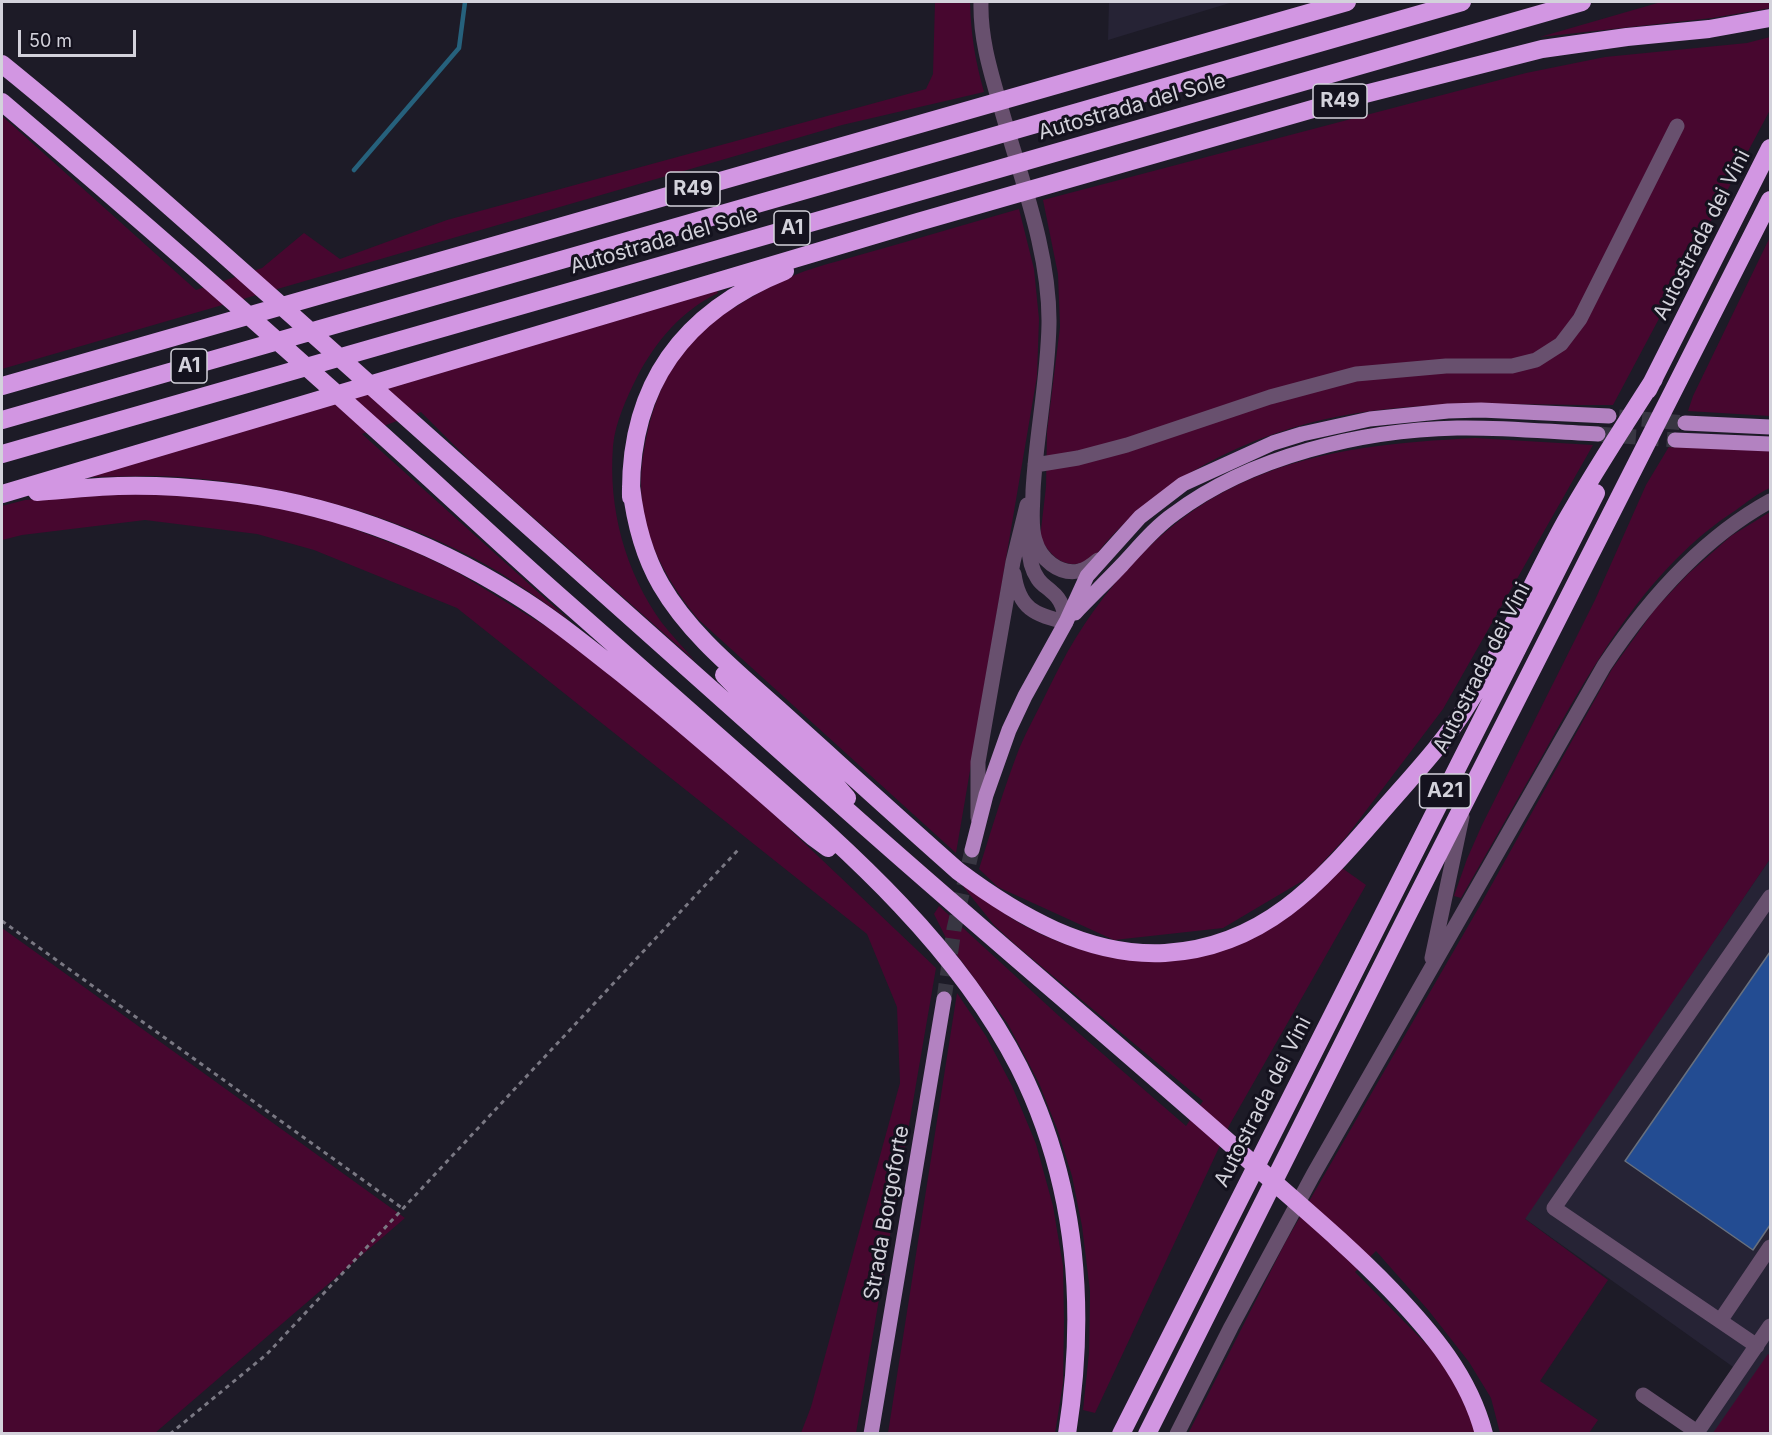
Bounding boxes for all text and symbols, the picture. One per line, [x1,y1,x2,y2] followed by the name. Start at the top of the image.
[21,18,140,56] scale bar
[29,30,72,51] text: 50 m
[1035,68,1229,146] street label: Autostrada del Sole
[1313,84,1367,118] road number: R49
[1648,146,1756,324] street label: Autostrada dei Vini
[666,172,720,206] road number: R49
[567,202,761,280] street label: Autostrada del Sole
[774,211,810,245] road number: A1
[171,349,207,383] road number: A1
[1428,579,1536,757] street label: Autostrada dei Vini
[1420,774,1470,808] road number: A21
[1209,1013,1317,1191] street label: Autostrada dei Vini
[859,1124,915,1302] street label: Strada Borgoforte

